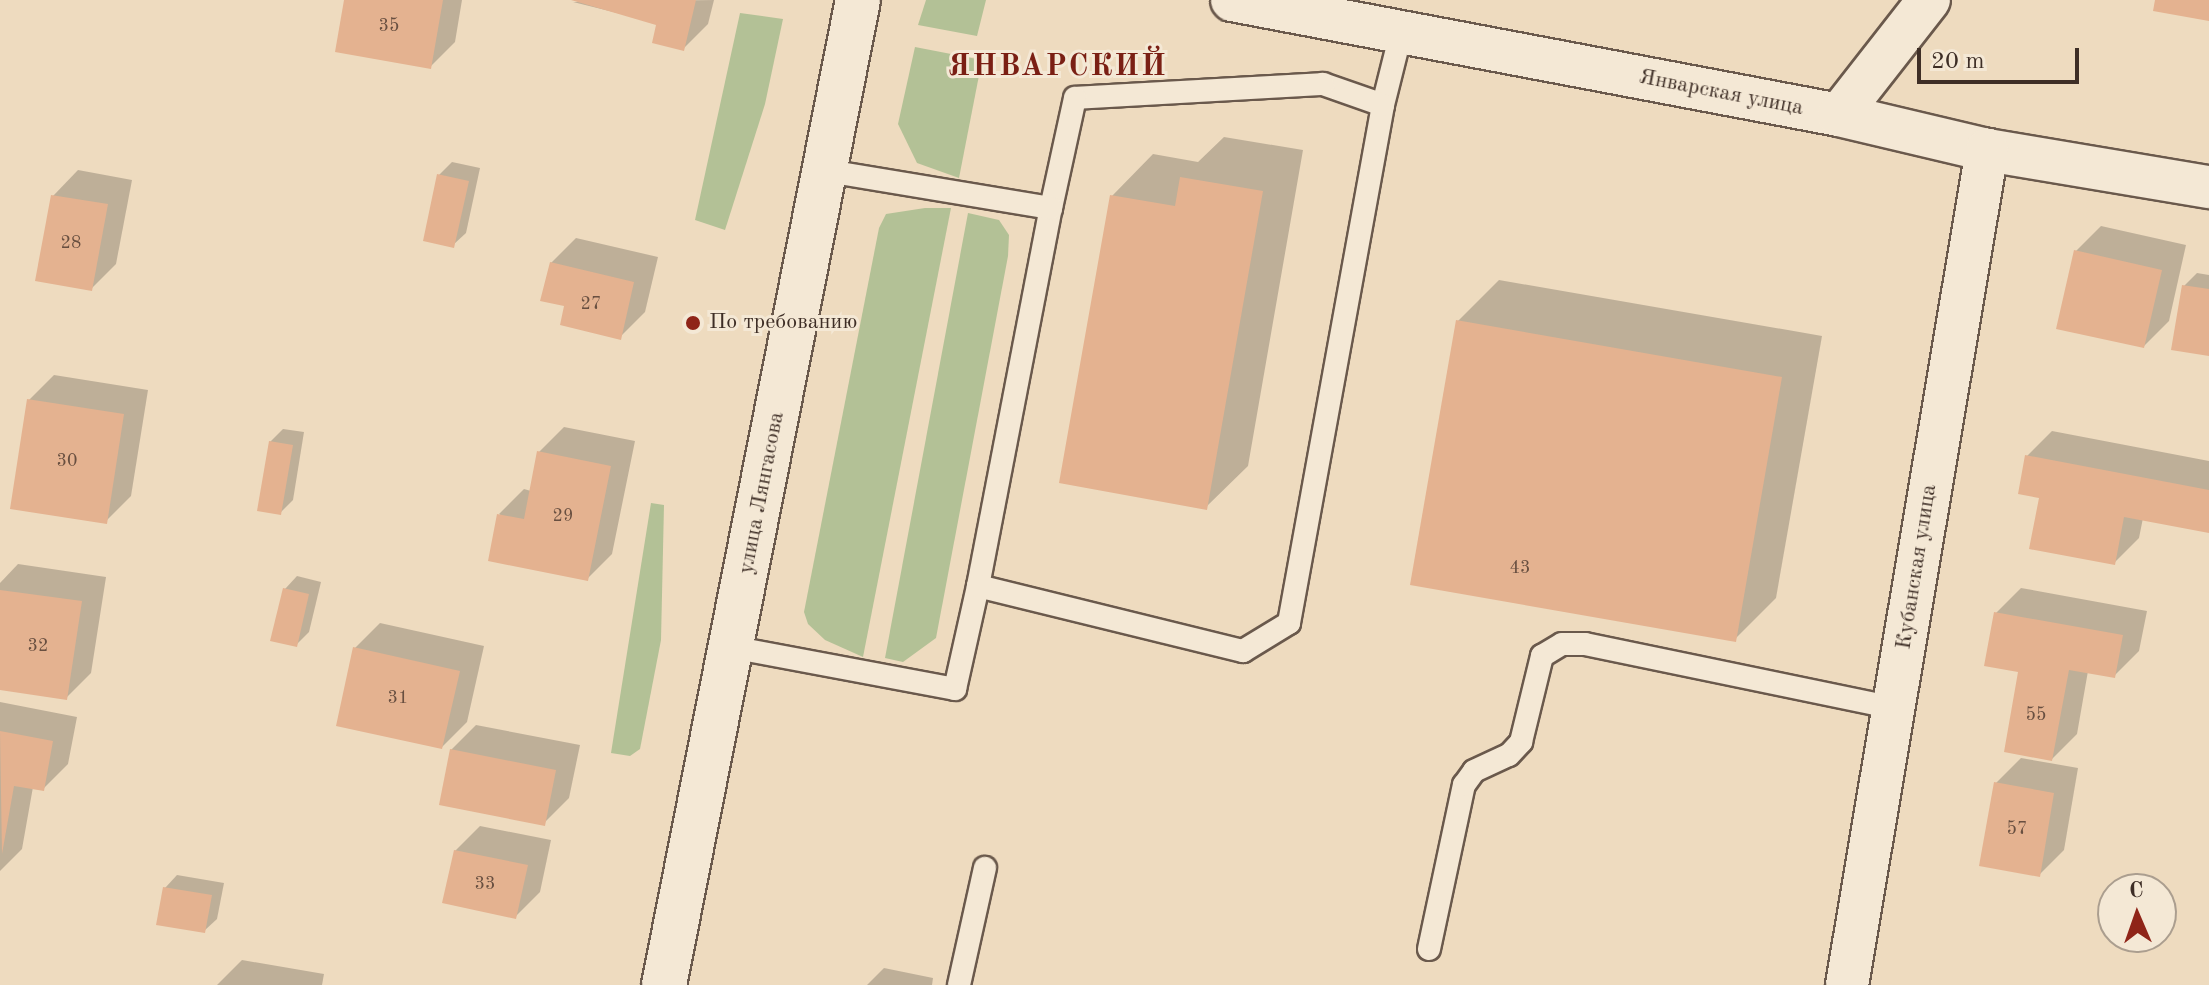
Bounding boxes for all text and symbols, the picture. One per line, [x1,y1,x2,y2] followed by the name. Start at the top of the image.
[379,15,399,37] house number: 35
[1921,32,2083,82] scale bar
[948,49,1168,85] district label: ЯНВАРСКИЙ
[1931,50,1985,74] text: 20 m
[1637,64,1805,122] street label: Январская улица
[61,232,81,254] house number: 28
[581,293,601,315] house number: 27
[709,310,857,336] place label: По требованию
[684,314,702,332] marker: По требованию
[733,410,791,576] street label: улица Лянгасова
[57,450,77,472] house number: 30
[1891,483,1943,651] street label: Кубанская улица
[553,505,573,527] house number: 29
[1510,557,1530,579] house number: 43
[28,635,48,657] house number: 32
[388,687,408,709] house number: 31
[2026,704,2046,726] house number: 55
[2007,818,2027,840] house number: 57
[475,873,495,895] house number: 33
[2097,873,2177,953] north arrow
[2129,880,2144,902] text: С

